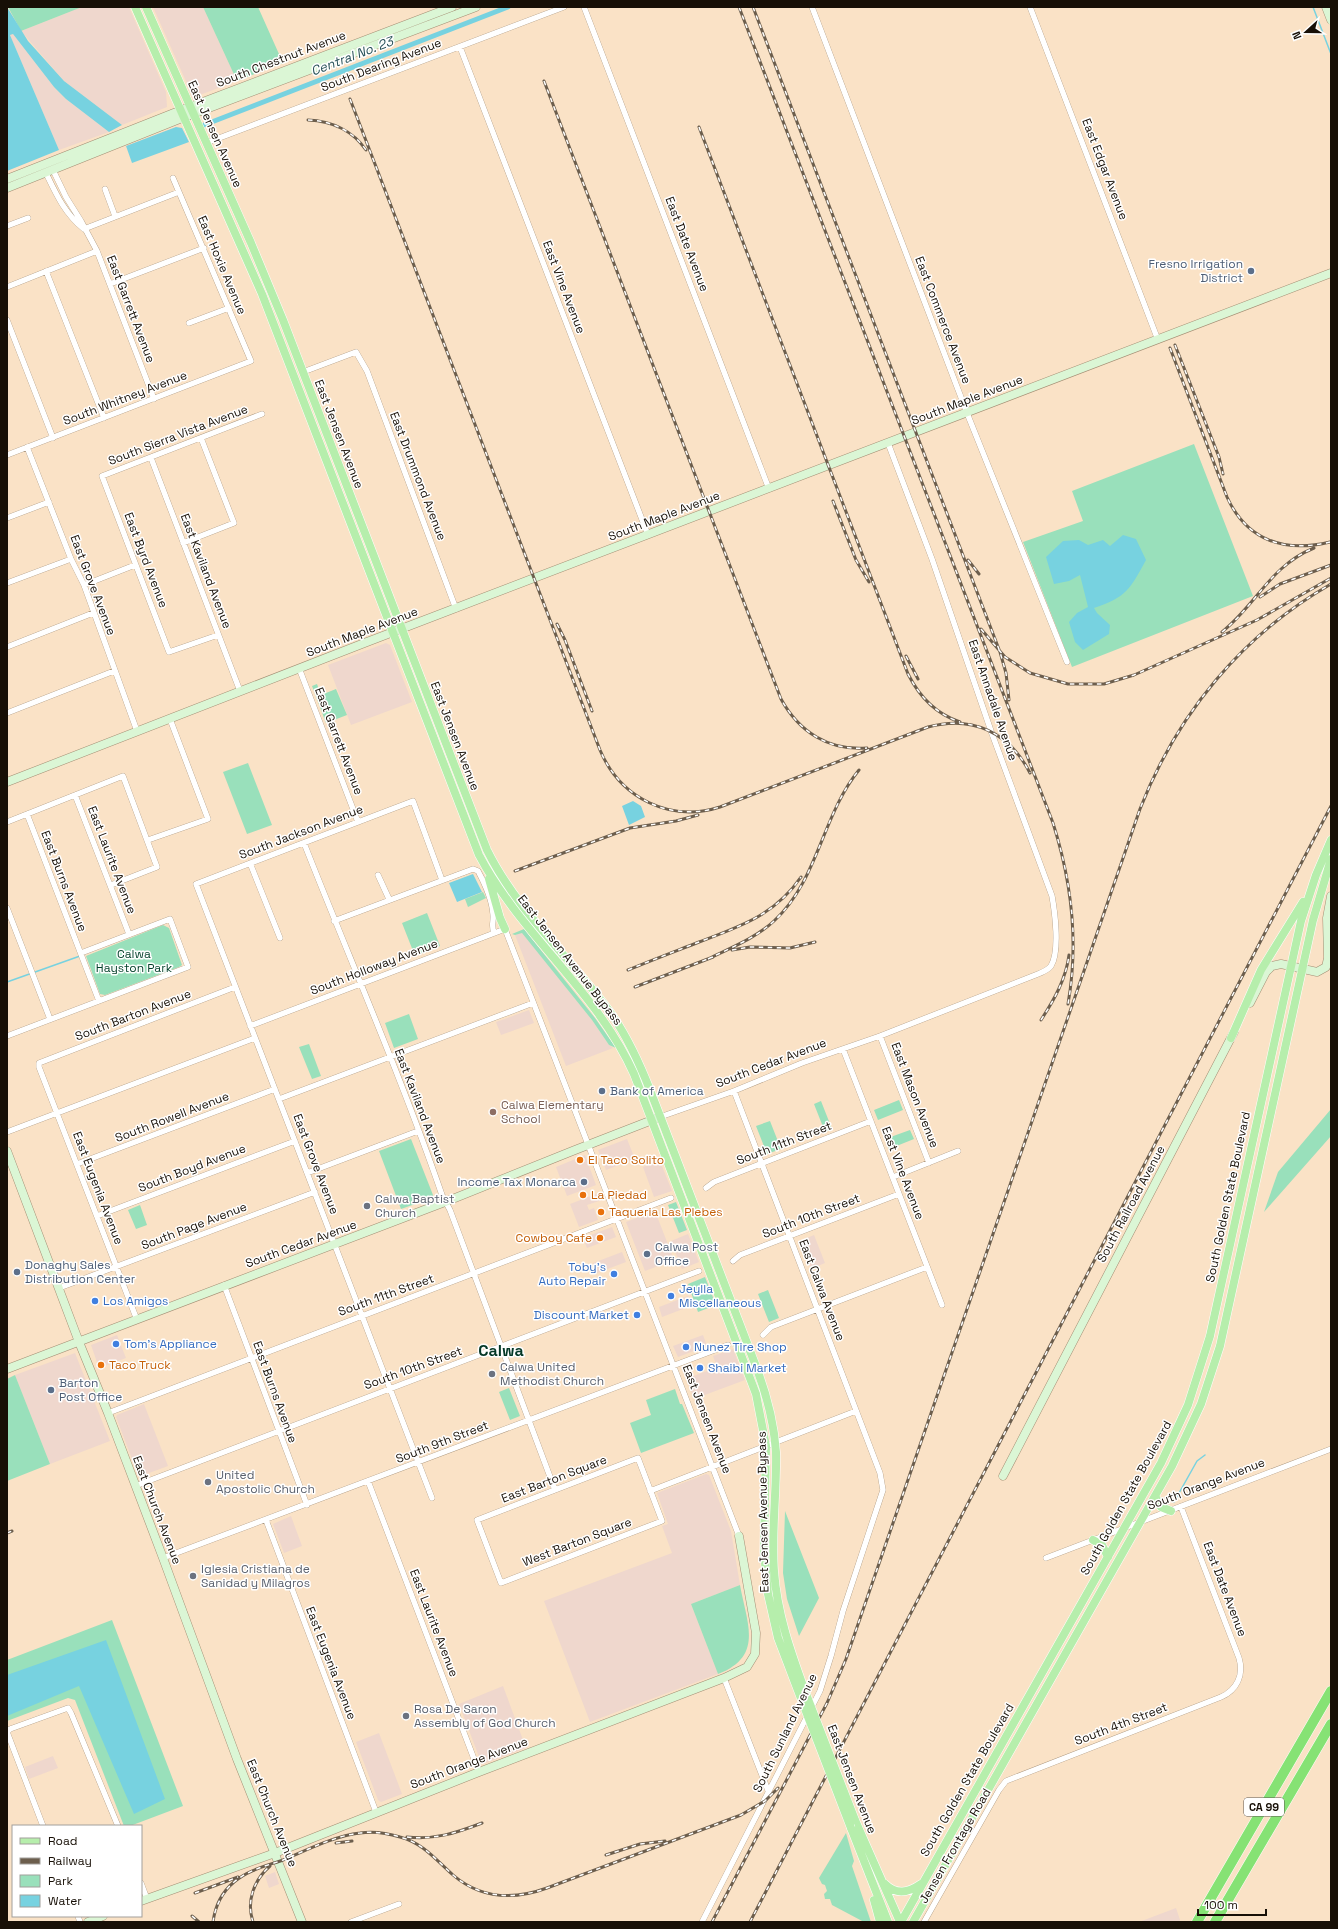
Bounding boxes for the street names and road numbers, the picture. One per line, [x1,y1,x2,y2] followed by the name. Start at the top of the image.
[214,27,348,91] street label: South Chestnut Avenue
[318,35,444,95] street label: South Dearing Avenue
[184,78,246,190] street label: East Jensen Avenue
[1078,116,1132,222] street label: East Edgar Avenue
[662,194,712,294] street label: East Date Avenue
[194,213,250,317] street label: East Hoxie Avenue
[539,238,589,336] street label: East Vine Avenue
[103,253,159,365] street label: East Garrett Avenue
[911,254,975,386] street label: East Commerce Avenue
[61,367,189,429] street label: South Whitney Avenue
[909,371,1025,429] street label: South Maple Avenue
[311,377,367,491] street label: East Jensen Avenue
[106,401,250,469] street label: South Sierra Vista Avenue
[386,409,450,543] street label: East Drummond Avenue
[606,487,722,545] street label: South Maple Avenue
[120,510,172,610] street label: East Byrd Avenue
[177,511,235,631] street label: East Kaviland Avenue
[66,532,120,638] street label: East Grove Avenue
[304,603,420,661] street label: South Maple Avenue
[965,637,1021,763] street label: East Annadale Avenue
[427,679,483,793] street label: East Jensen Avenue
[311,685,367,797] street label: East Garrett Avenue
[237,801,365,863] street label: South Jackson Avenue
[84,804,140,916] street label: East Laurite Avenue
[37,828,91,934] street label: East Burns Avenue
[514,891,626,1029] street label: East Jensen Avenue Bypass
[308,935,440,999] street label: South Holloway Avenue
[73,986,193,1044] street label: South Barton Avenue
[713,1035,829,1091] street label: South Cedar Avenue
[887,1040,943,1150] street label: East Mason Avenue
[391,1046,449,1166] street label: East Kaviland Avenue
[113,1088,231,1146] street label: South Rowell Avenue
[1202,1110,1254,1284] street label: South Golden State Boulevard
[289,1111,343,1217] street label: East Grove Avenue
[734,1117,834,1169] street label: South 11th Street
[878,1124,928,1222] street label: East Vine Avenue
[69,1129,127,1247] street label: East Eugenia Avenue
[136,1140,248,1196] street label: South Boyd Avenue
[1093,1143,1169,1265] street label: South Railroad Avenue
[760,1190,862,1242] street label: South 10th Street
[139,1198,249,1254] street label: South Page Avenue
[243,1216,359,1272] street label: South Cedar Avenue
[795,1237,849,1343] street label: East Calwa Avenue
[336,1270,436,1320] street label: South 11th Street
[249,1339,301,1445] street label: East Burns Avenue
[362,1343,464,1393] street label: South 10th Street
[679,1362,735,1476] street label: East Jensen Avenue
[393,1417,491,1467] street label: South 9th Street
[1077,1418,1175,1578] street label: South Golden State Boulevard
[754,1431,772,1593] street label: East Jensen Avenue Bypass
[499,1452,609,1506] street label: East Barton Square
[129,1454,185,1566] street label: East Church Avenue
[1145,1454,1267,1514] street label: South Orange Avenue
[520,1514,634,1570] street label: West Barton Square
[1200,1539,1250,1639] street label: East Date Avenue
[406,1567,462,1679] street label: East Laurite Avenue
[302,1604,360,1722] street label: East Eugenia Avenue
[749,1671,821,1795] street label: South Sunland Avenue
[1072,1699,1170,1749] street label: South 4th Street
[917,1701,1017,1859] street label: South Golden State Boulevard
[824,1722,880,1836] street label: East Jensen Avenue
[408,1733,530,1793] street label: South Orange Avenue
[243,1757,301,1869] street label: East Church Avenue
[916,1786,994,1906] street label: Jensen Frontage Road
[1244,1798,1284,1816] road number: CA 99

